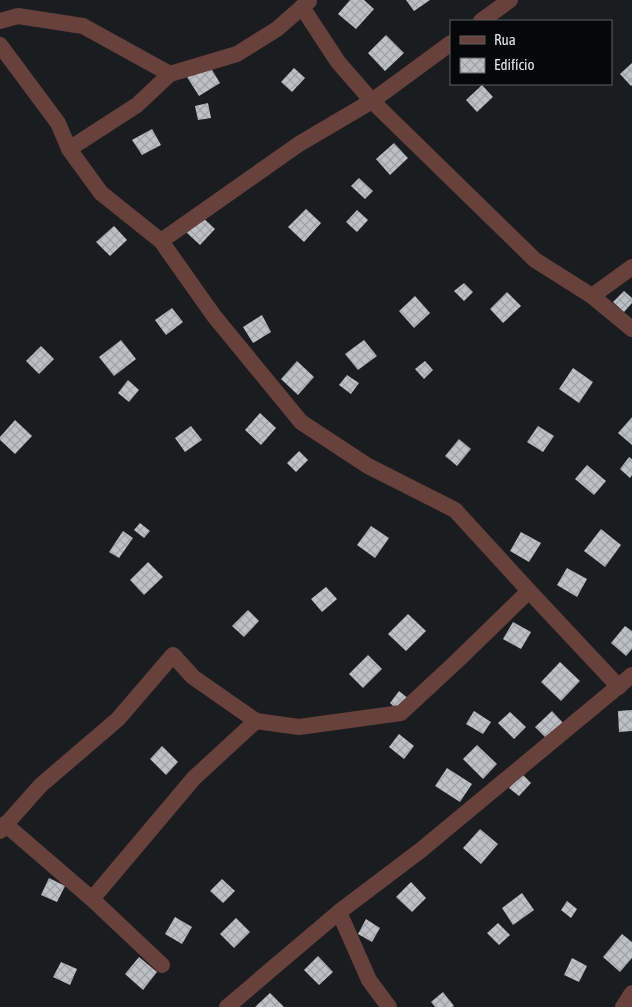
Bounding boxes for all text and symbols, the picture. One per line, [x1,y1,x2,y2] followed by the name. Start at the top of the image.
[450,20,612,85] legend
[494,31,516,48] text: Rua
[494,56,535,73] text: Edifício

